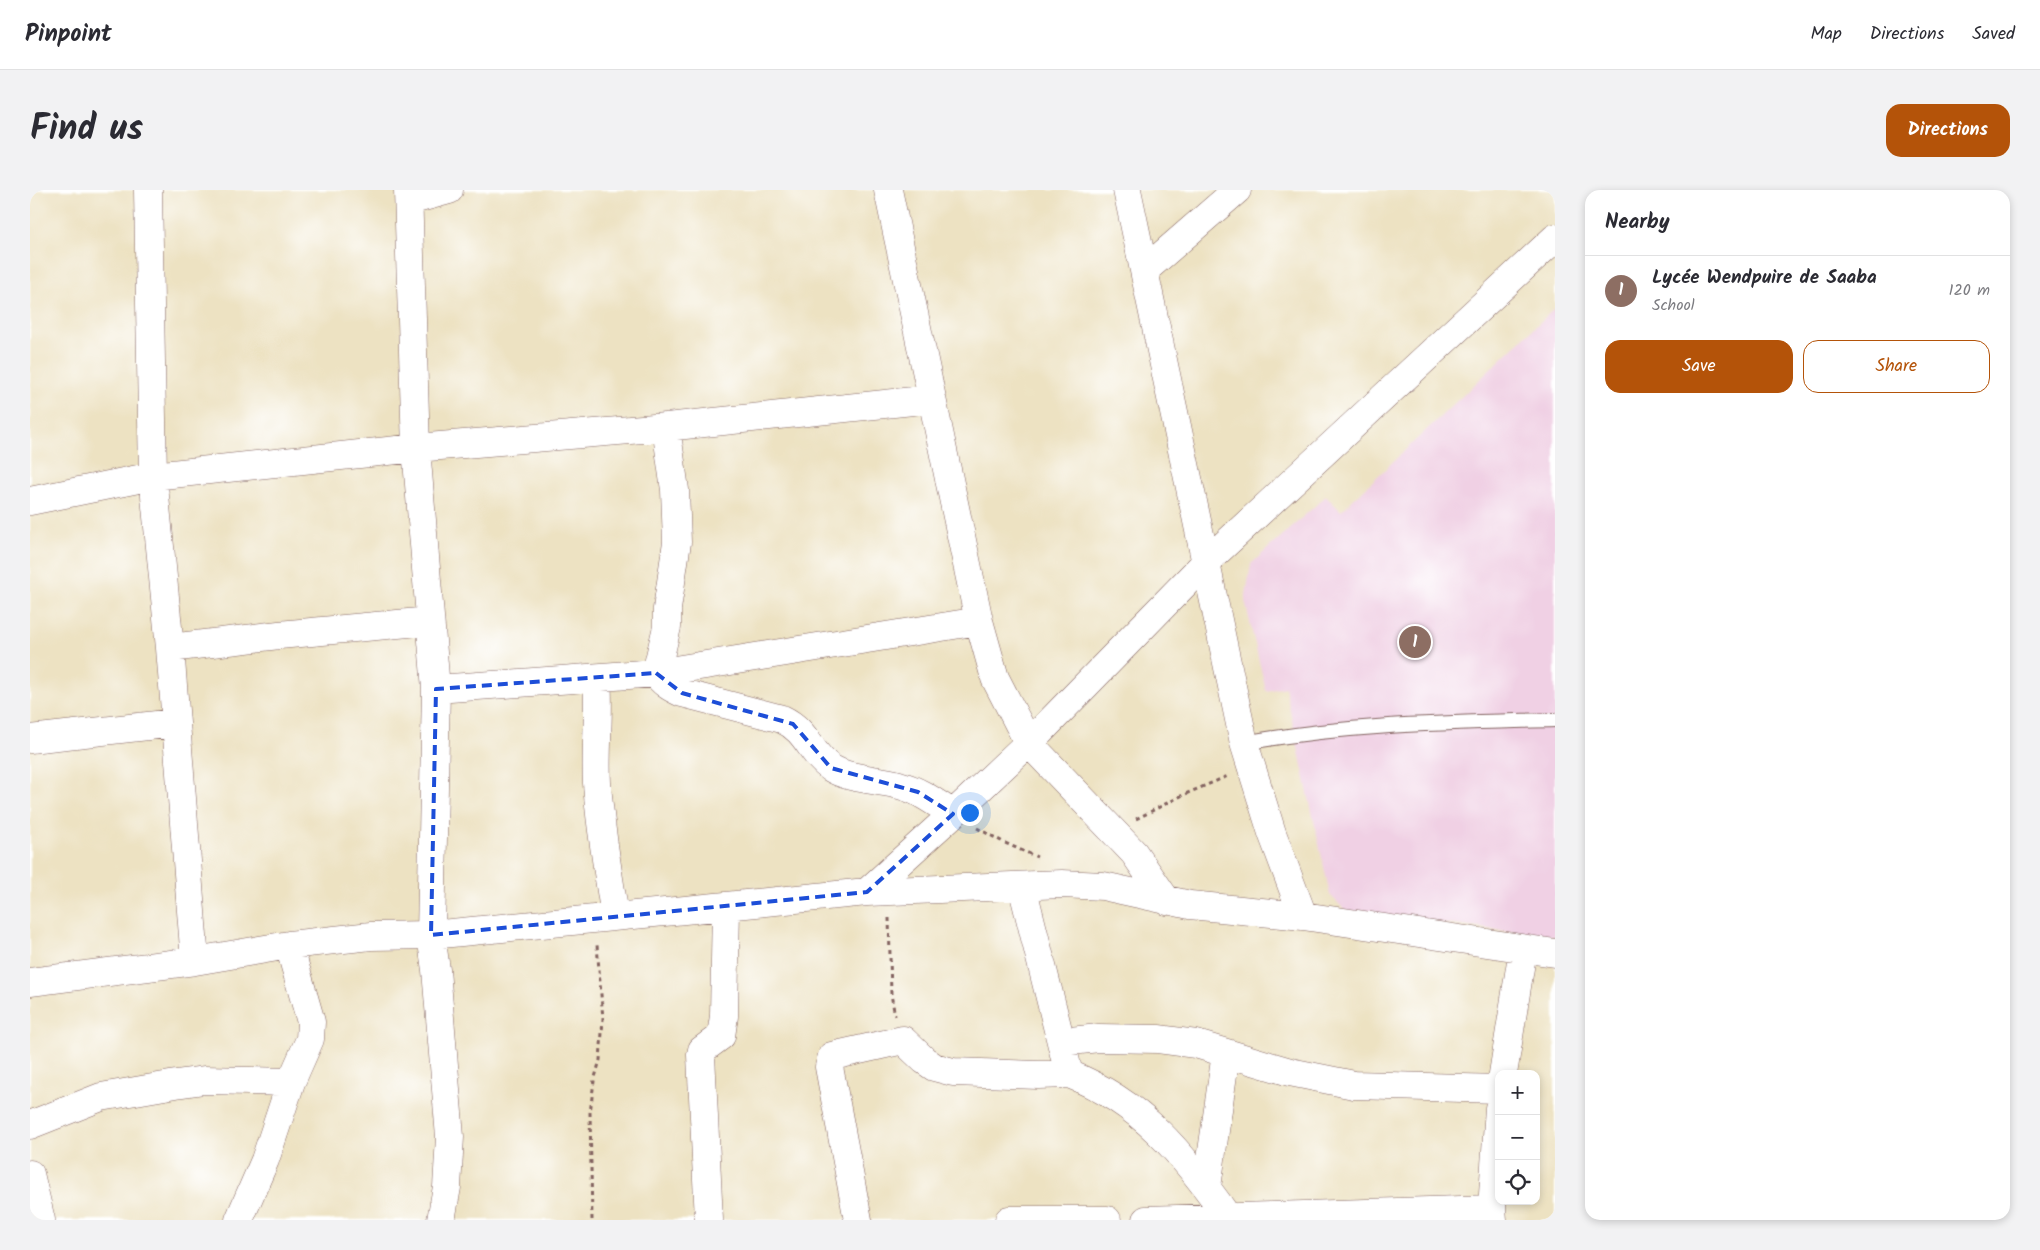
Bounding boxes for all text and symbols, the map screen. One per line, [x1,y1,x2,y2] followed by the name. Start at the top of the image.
[25,15,112,54] text: Pinpoint
[1810,20,1842,49] text: Map
[1870,20,1944,49] text: Directions
[1972,20,2015,49] text: Saved
[30,102,143,158] text: Find us
[1886,104,2010,157] button: Directions
[1605,206,1670,239] text: Nearby
[1652,263,1877,293] text: Lycée Wendpuire de Saaba
[1619,278,1623,303] text: 1
[1949,278,1990,303] text: 120 m
[1652,293,1695,318] text: School
[1605,340,1793,393] button: Save
[1803,340,1990,393] button: Share
[1399,623,1431,661] pin: 1
[957,800,983,826] your location
[1495,1070,1540,1205] map controls
[1495,1070,1540,1115] button: +
[1495,1115,1540,1160] button: −
[1495,1160,1540,1205] button: locate

